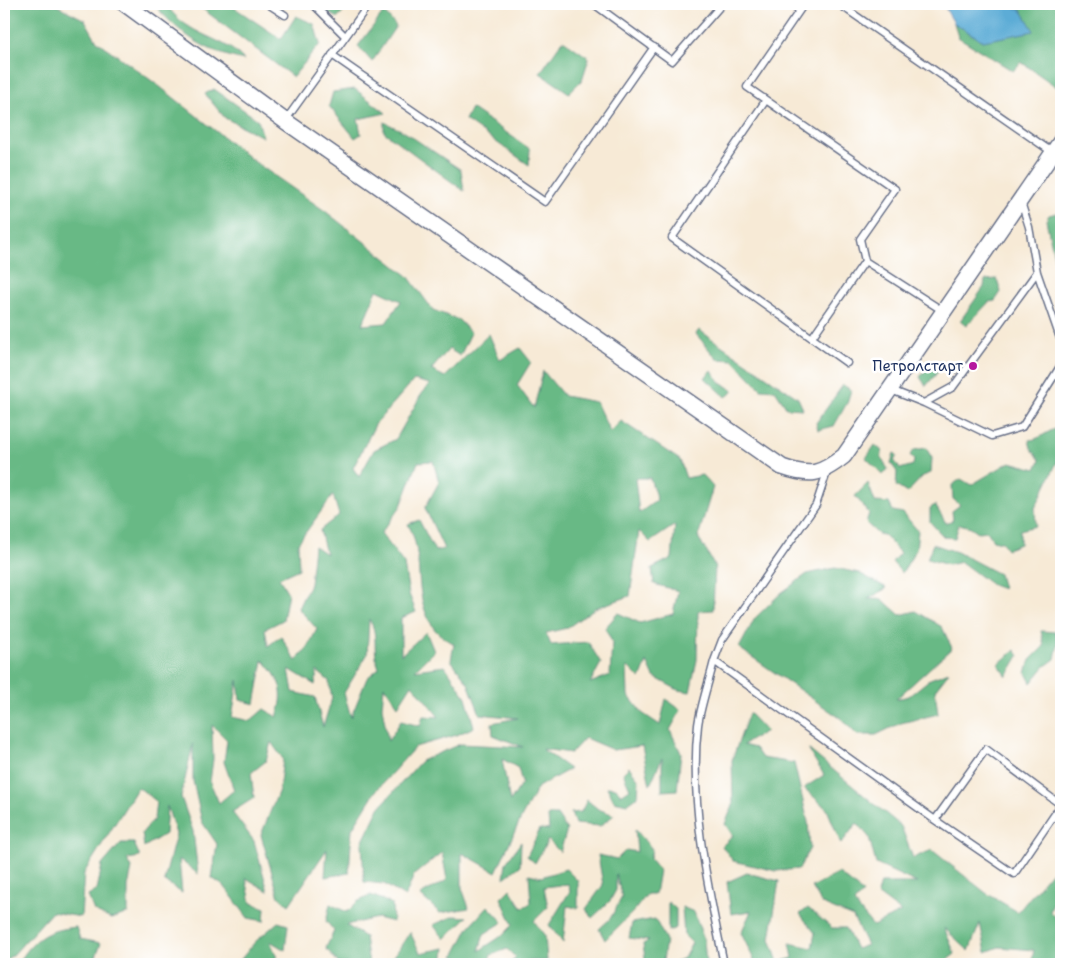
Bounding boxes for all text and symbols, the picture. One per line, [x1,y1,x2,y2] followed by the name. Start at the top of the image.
[873,356,963,376] place label: Петролстарт
[967,360,979,372] marker: Петролстарт

